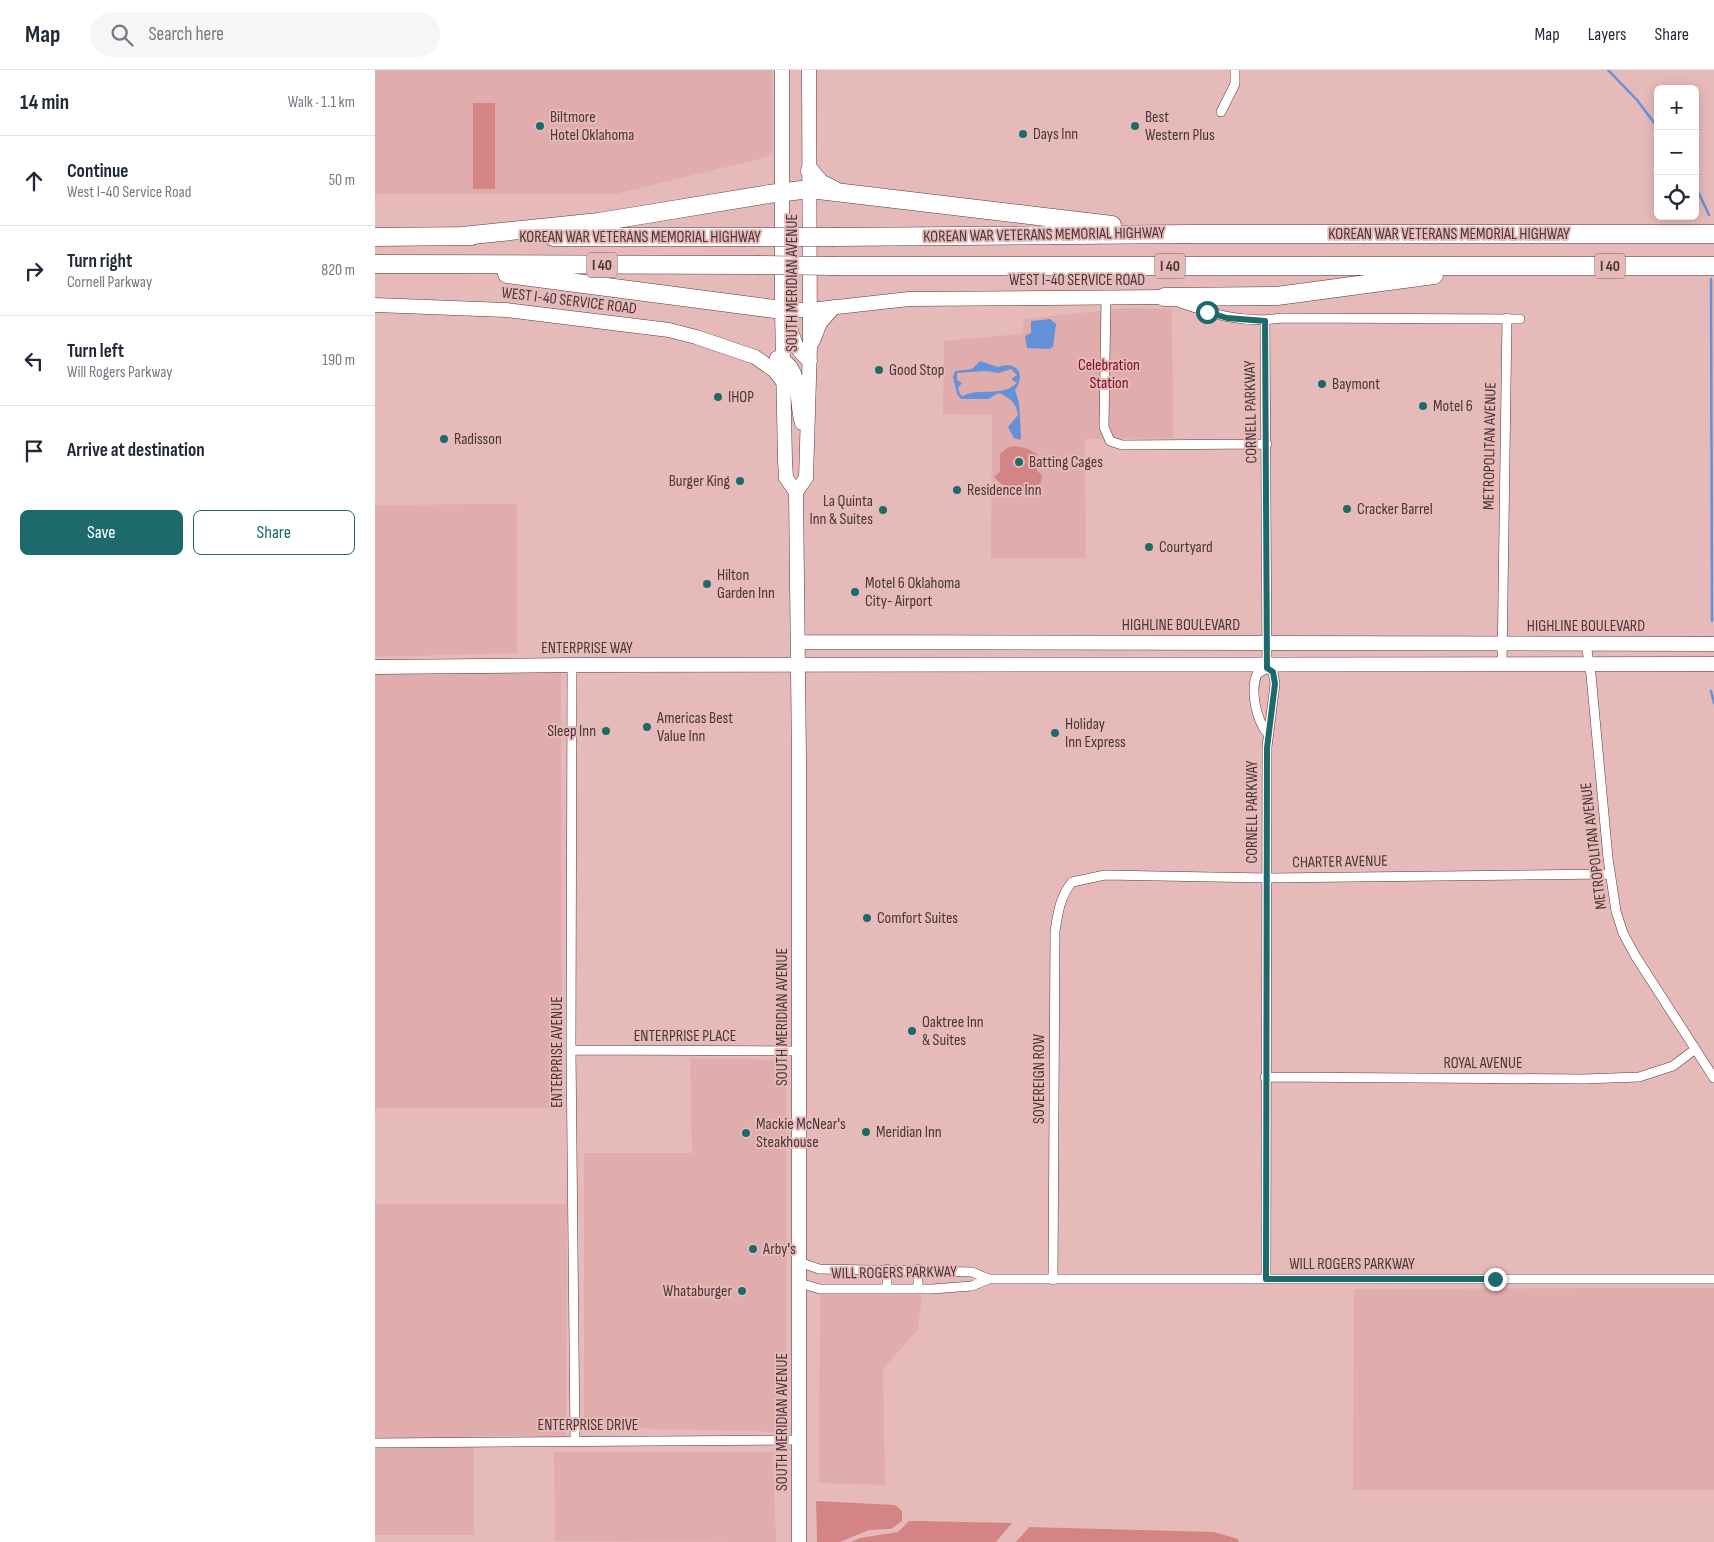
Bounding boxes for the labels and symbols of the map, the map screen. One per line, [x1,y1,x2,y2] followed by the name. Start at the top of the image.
[550,108,635,145] place label: Biltmore Hotel Oklahoma
[1145,108,1215,145] place label: Best Western Plus
[534,120,546,132] marker: Biltmore Hotel Oklahoma
[1129,120,1141,132] marker: Best Western Plus
[1033,125,1078,144] place label: Days Inn
[1017,128,1029,140] marker: Days Inn
[783,214,802,352] street label: SOUTH MERIDIAN AVENUE
[923,223,1165,247] street label: KOREAN WAR VETERANS MEMORIAL HIGHWAY
[1328,225,1570,244] street label: KOREAN WAR VETERANS MEMORIAL HIGHWAY
[519,228,761,247] street label: KOREAN WAR VETERANS MEMORIAL HIGHWAY
[587,252,617,278] road number: I 40
[1155,254,1185,278] road number: I 40
[1595,254,1625,278] road number: I 40
[1009,271,1145,290] street label: WEST I-40 SERVICE ROAD
[500,283,638,319] street label: WEST I-40 SERVICE ROAD
[1196,301,1219,324] route start
[1078,356,1140,393] park label: Celebration Station
[1241,360,1261,464] street label: CORNELL PARKWAY
[889,361,944,380] place label: Good Stop
[873,364,885,376] marker: Good Stop
[1332,375,1380,394] place label: Baymont
[1316,378,1328,390] marker: Baymont
[1479,382,1501,510] street label: METROPOLITAN AVENUE
[728,388,754,407] place label: IHOP
[712,391,724,403] marker: IHOP
[1433,397,1473,416] place label: Motel 6
[1417,400,1429,412] marker: Motel 6
[454,430,502,449] place label: Radisson
[438,433,450,445] marker: Radisson
[1029,453,1103,472] place label: Batting Cages
[1013,456,1025,468] marker: Batting Cages
[669,472,730,491] place label: Burger King
[734,475,746,487] marker: Burger King
[967,481,1042,500] place label: Residence Inn
[951,484,963,496] marker: Residence Inn
[809,492,873,529] place label: La Quinta Inn & Suites
[1357,500,1433,519] place label: Cracker Barrel
[1341,503,1353,515] marker: Cracker Barrel
[877,504,889,516] marker: La Quinta Inn & Suites
[1159,538,1213,557] place label: Courtyard
[1143,541,1155,553] marker: Courtyard
[717,566,775,603] place label: Hilton Garden Inn
[865,574,960,611] place label: Motel 6 Oklahoma City- Airport
[701,578,713,590] marker: Hilton Garden Inn
[849,586,861,598] marker: Motel 6 Oklahoma City- Airport
[1122,616,1240,635] street label: HIGHLINE BOULEVARD
[1527,617,1645,636] street label: HIGHLINE BOULEVARD
[541,639,633,658] street label: ENTERPRISE WAY
[656,709,733,746] place label: Americas Best Value Inn
[1065,715,1126,752] place label: Holiday Inn Express
[641,721,653,733] marker: Americas Best Value Inn
[547,722,596,741] place label: Sleep Inn
[600,725,612,737] marker: Sleep Inn
[1049,727,1061,739] marker: Holiday Inn Express
[1243,760,1262,864] street label: CORNELL PARKWAY
[1577,781,1611,911] street label: METROPOLITAN AVENUE
[1292,852,1388,872] street label: CHARTER AVENUE
[877,909,958,928] place label: Comfort Suites
[861,912,873,924] marker: Comfort Suites
[773,948,792,1086] street label: SOUTH MERIDIAN AVENUE
[548,996,567,1108] street label: ENTERPRISE AVENUE
[922,1013,984,1050] place label: Oaktree Inn & Suites
[906,1025,918,1037] marker: Oaktree Inn & Suites
[634,1027,736,1046] street label: ENTERPRISE PLACE
[1030,1034,1049,1124] street label: SOVEREIGN ROW
[1443,1054,1523,1073] street label: ROYAL AVENUE
[756,1115,846,1152] place label: Mackie McNear's Steakhouse
[876,1123,942,1142] place label: Meridian Inn
[860,1126,872,1138] marker: Meridian Inn
[740,1127,752,1139] marker: Mackie McNear's Steakhouse
[762,1240,796,1259] place label: Arby's
[747,1243,759,1255] marker: Arby's
[1289,1255,1415,1274] street label: WILL ROGERS PARKWAY
[831,1262,957,1284] street label: WILL ROGERS PARKWAY
[1484,1268,1507,1291] route end
[663,1282,732,1301] place label: Whataburger
[736,1285,748,1297] marker: Whataburger
[773,1353,792,1491] street label: SOUTH MERIDIAN AVENUE
[538,1416,638,1435] street label: ENTERPRISE DRIVE

